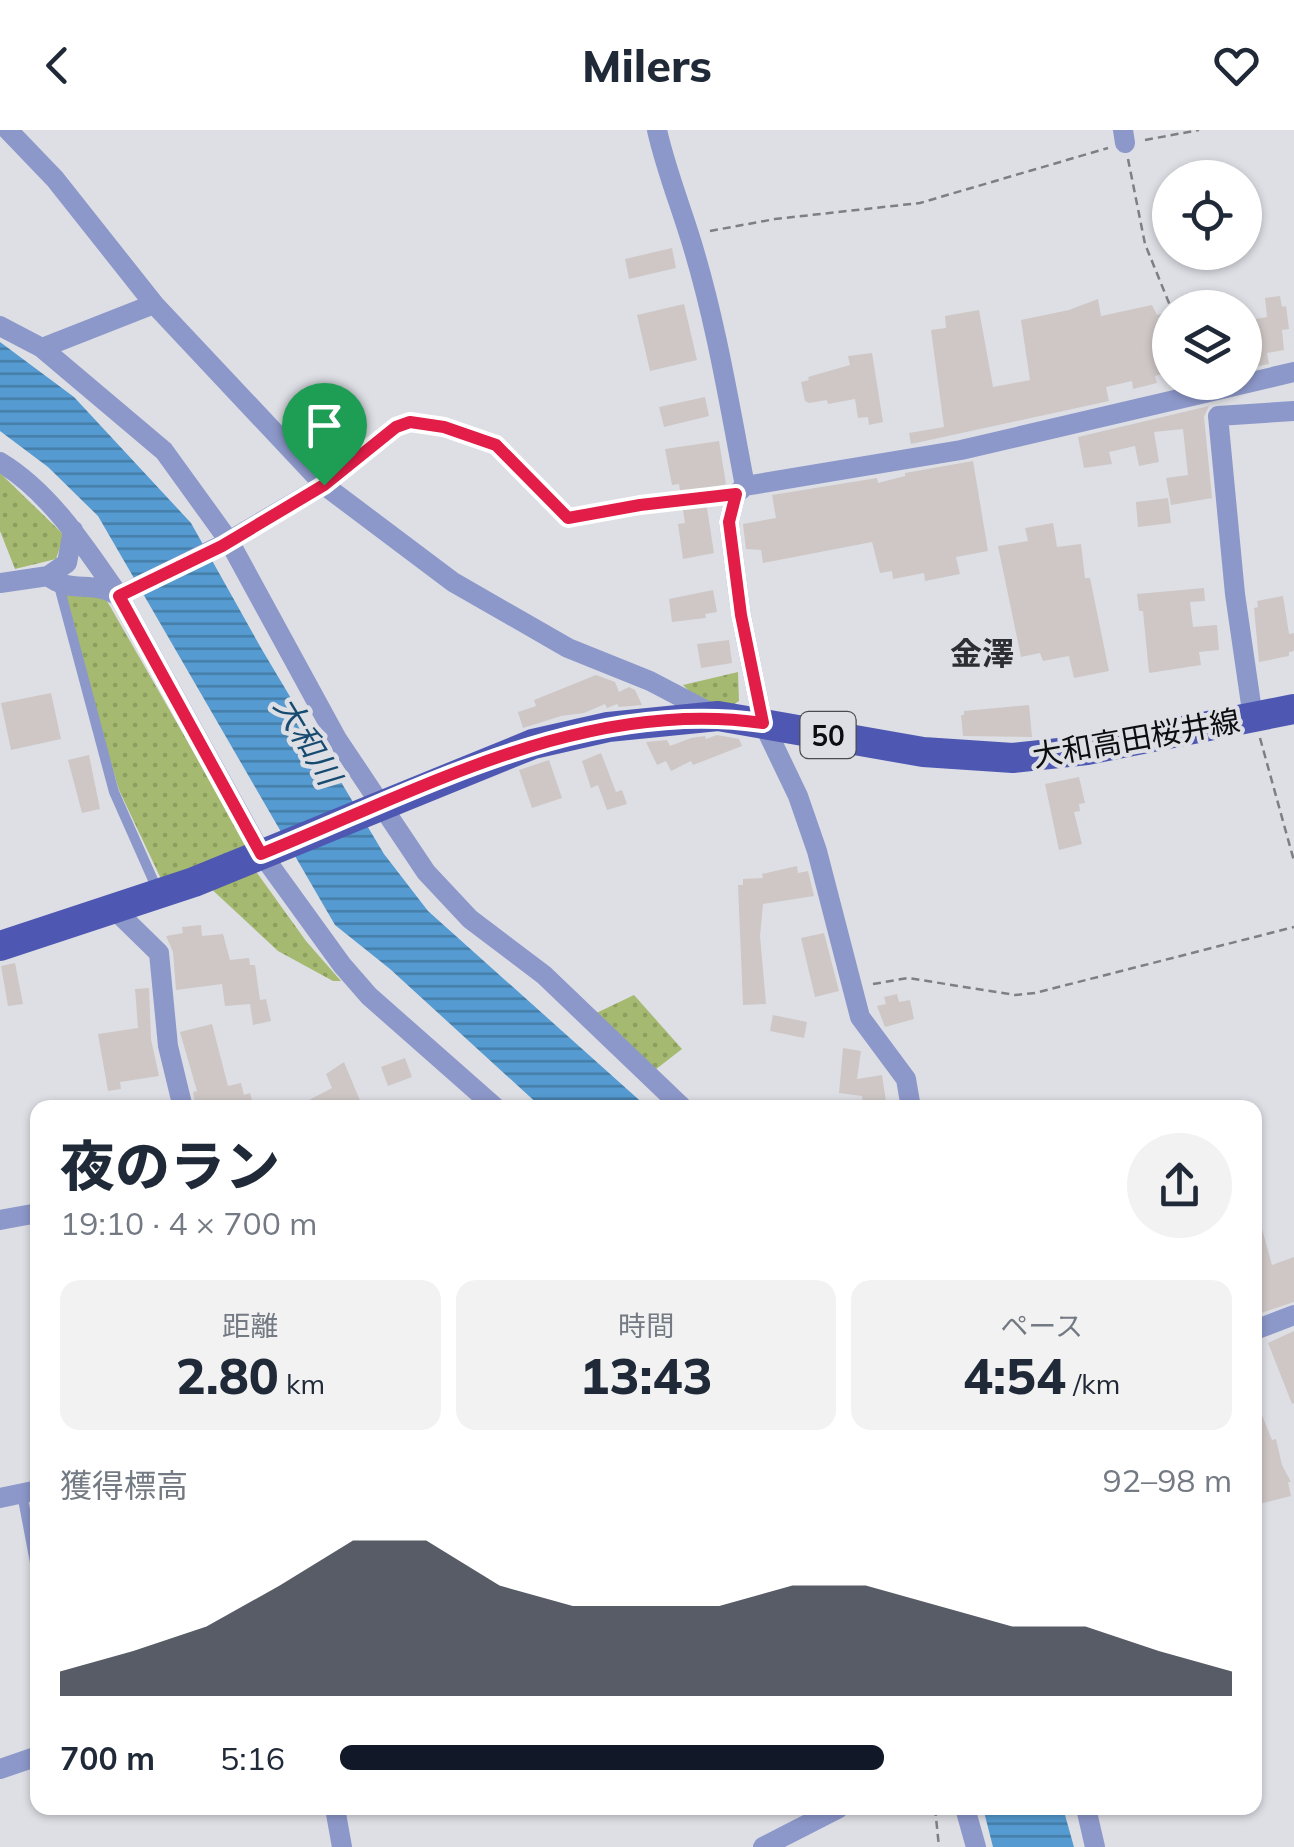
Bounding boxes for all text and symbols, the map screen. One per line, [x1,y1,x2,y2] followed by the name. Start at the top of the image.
[582,37,712,93] text: Milers
[30,38,85,93] icon: back
[1209,38,1264,93] icon: heart
[1152,160,1262,400] map controls
[1152,160,1262,270] button: locate
[1152,290,1262,400] button: layers
[282,383,367,486] pin
[297,398,352,453] icon: arrive
[950,633,1014,673] district label: 金澤
[266,689,351,794] water label: 大和川
[1029,701,1243,775] street label: 大和高田桜井線
[800,712,856,758] road number: 50
[60,1131,280,1200] text: 夜のラン
[1127,1133,1232,1238] button: share
[60,1203,317,1243] text: 19:10 · 4 × 700 m
[222,1308,278,1343] text: 距離
[618,1308,674,1343] text: 時間
[1000,1308,1083,1343] text: ペース
[176,1344,279,1407] text: 2.80
[579,1344,712,1407] text: 13:43
[963,1344,1066,1407] text: 4:54
[279,1366,325,1401] text: km
[1066,1366,1120,1401] text: /km
[1103,1460,1232,1500] text: 92–98 m
[60,1465,188,1505] text: 獲得標高
[60,1738,155,1778] text: 700 m
[220,1738,285,1778] text: 5:16

